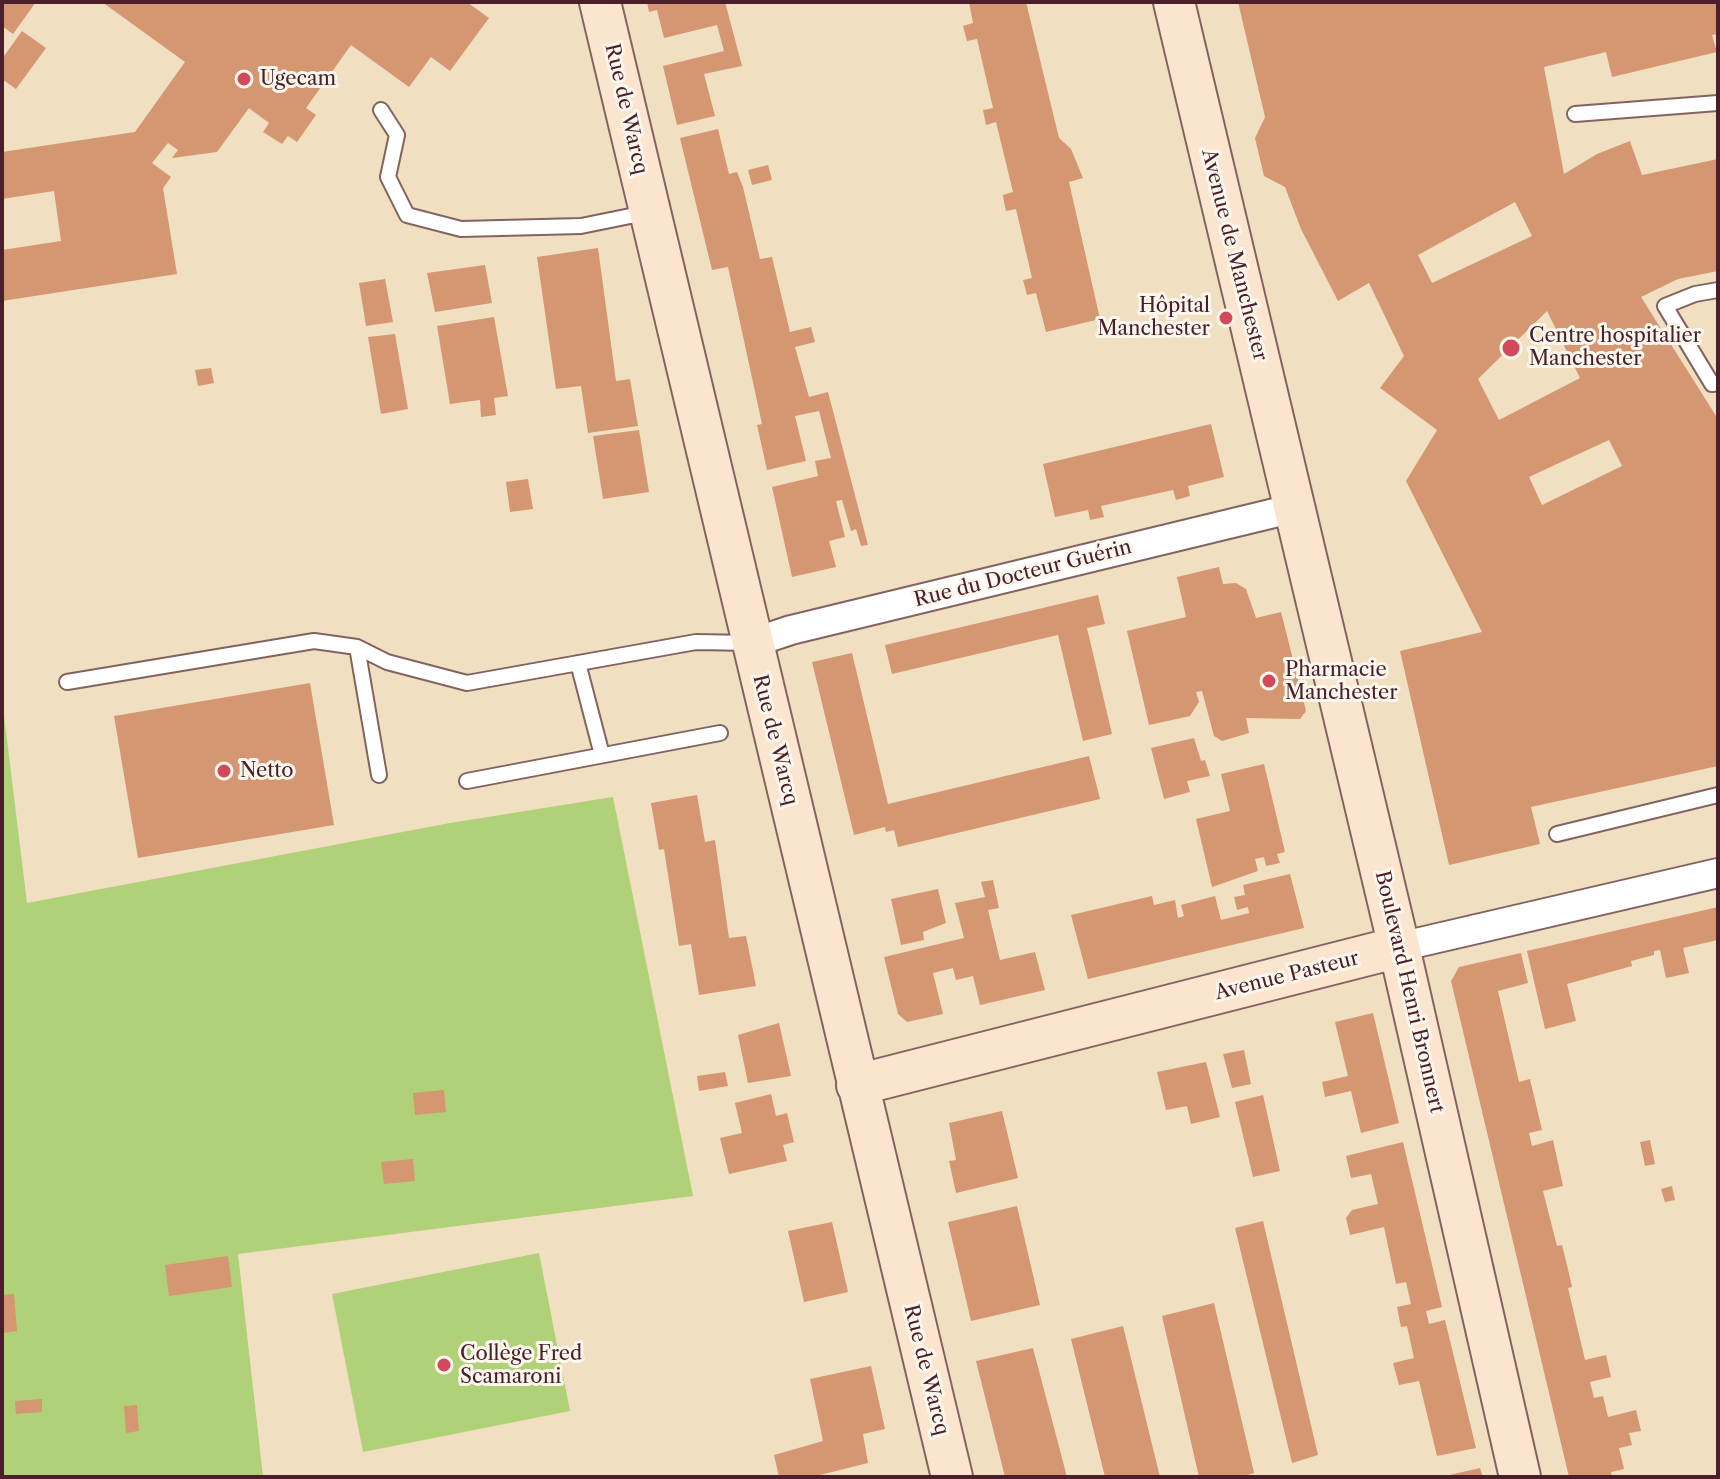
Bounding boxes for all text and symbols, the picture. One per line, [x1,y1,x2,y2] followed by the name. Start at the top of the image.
[599,41,653,177] street label: Rue de Warcq
[260,67,336,91] place label: Ugecam
[235,70,253,88] marker: Ugecam
[1196,146,1272,364] street label: Avenue de Manchester
[1097,294,1210,341] place label: Hôpital Manchester
[1217,309,1235,327] marker: Hôpital Manchester
[1529,324,1701,371] place label: Centre hospitalier Manchester
[1500,337,1522,359] marker: Centre hospitalier Manchester
[912,535,1134,613] street label: Rue du Docteur Guérin
[1285,658,1398,705] place label: Pharmacie Manchester
[747,672,803,808] street label: Rue de Warcq
[1260,672,1278,690] marker: Pharmacie Manchester
[240,759,294,783] place label: Netto
[215,762,233,780] marker: Netto
[1369,868,1449,1116] street label: Boulevard Henri Bronnert
[1213,947,1361,1005] street label: Avenue Pasteur
[898,1302,954,1438] street label: Rue de Warcq
[460,1342,582,1389] place label: Collège Fred Scamaroni
[435,1356,453,1374] marker: Collège Fred Scamaroni

